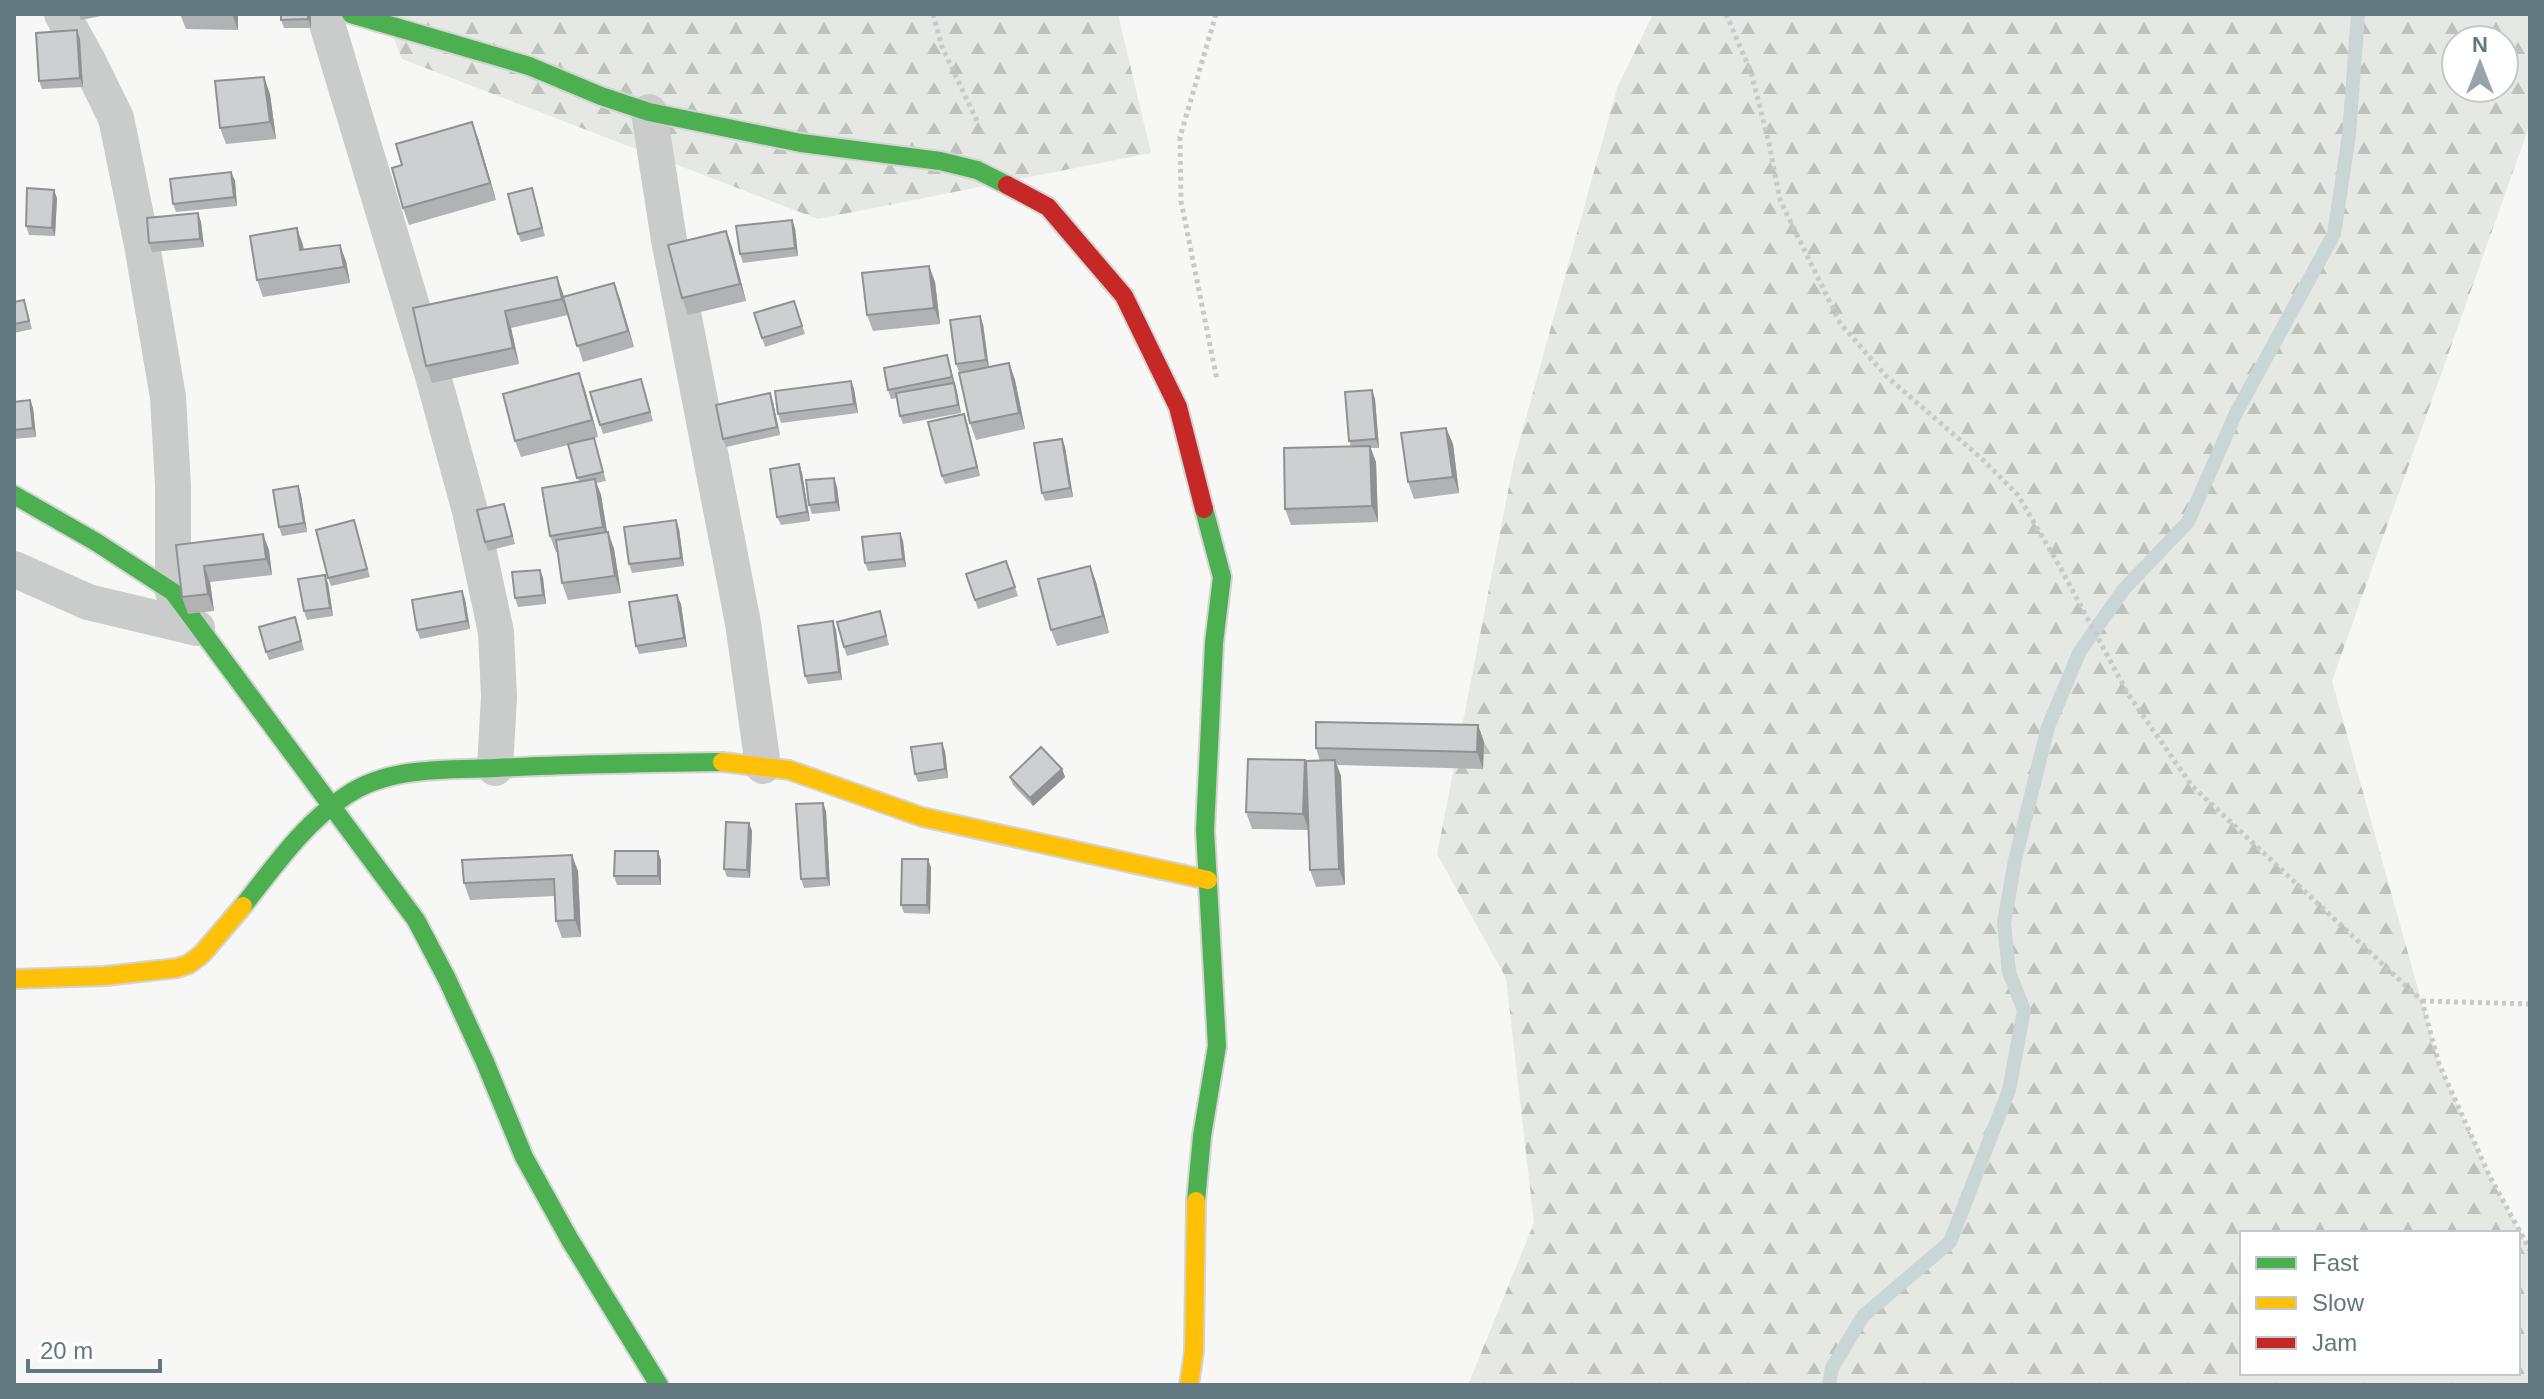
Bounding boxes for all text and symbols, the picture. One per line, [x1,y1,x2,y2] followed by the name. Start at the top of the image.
[2440,24,2520,104] north arrow
[2472,32,2488,57] text: N
[2240,1231,2520,1375] legend
[2312,1249,2359,1276] text: Fast
[2312,1289,2365,1316] text: Slow
[28,1323,160,1373] scale bar
[2312,1329,2357,1356] text: Jam
[40,1337,93,1364] text: 20 m

